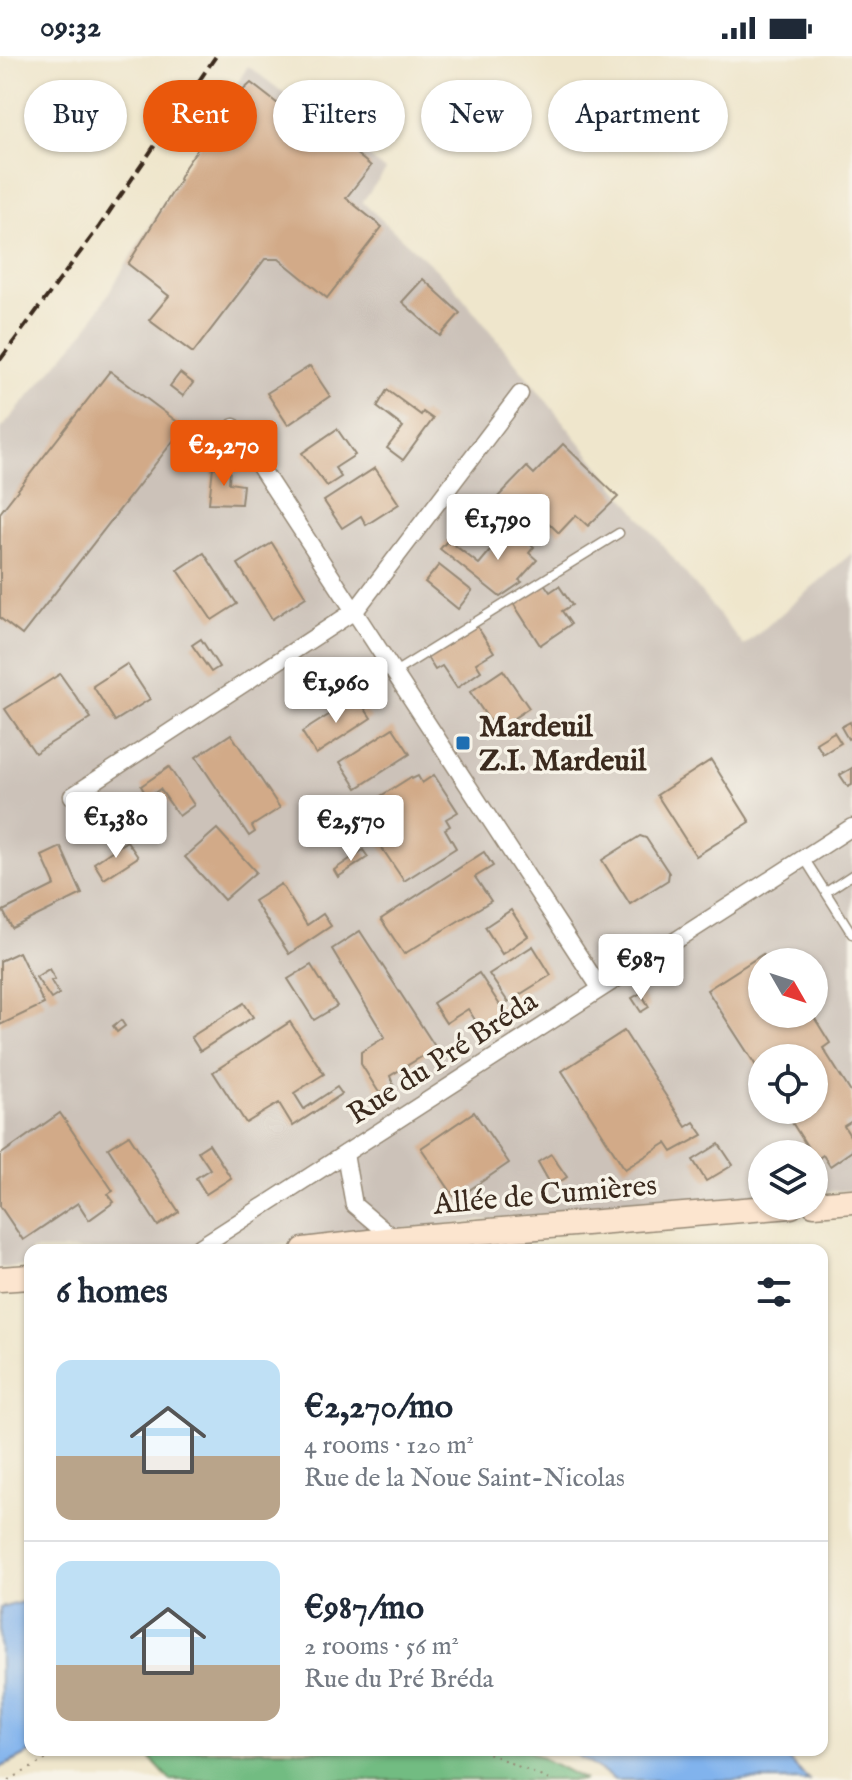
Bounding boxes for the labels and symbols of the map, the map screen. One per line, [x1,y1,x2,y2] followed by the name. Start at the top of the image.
[159,420,289,488] pin: €2,270
[433,494,563,562] pin: €1,790
[271,657,401,725] pin: €1,960
[479,709,647,781] place label: Mardeuil Z.I. Mardeuil
[454,734,472,752] marker: Mardeuil Z.I. Mardeuil
[51,792,181,860] pin: €1,380
[286,795,416,863] pin: €2,570
[594,934,688,1002] pin: €987
[748,948,828,1028] north arrow
[341,983,545,1134] street label: Rue du Pré Bréda
[431,1167,658,1225] street label: Allée de Cumières

